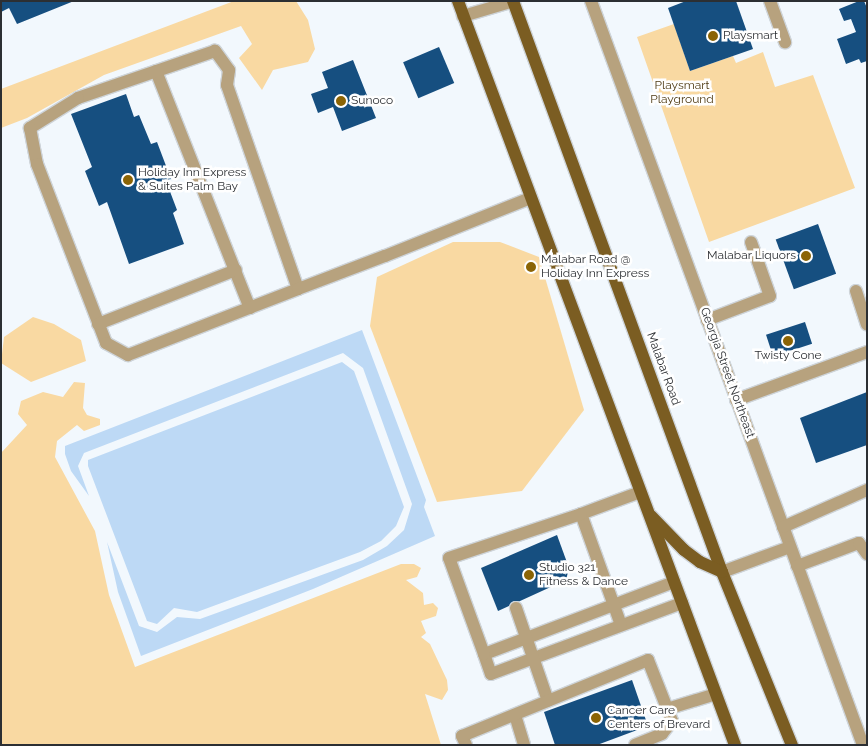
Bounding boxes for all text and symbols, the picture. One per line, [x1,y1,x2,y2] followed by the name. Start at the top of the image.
[723,29,778,43] place label: Playsmart
[707,30,719,42] marker: Playsmart
[650,79,714,107] park label: Playsmart Playground
[351,94,393,108] place label: Sunoco
[335,95,347,107] marker: Sunoco
[138,166,247,194] place label: Holiday Inn Express & Suites Palm Bay
[122,174,134,186] marker: Holiday Inn Express & Suites Palm Bay
[707,249,796,263] place label: Malabar Liquors
[800,250,812,262] marker: Malabar Liquors
[541,253,650,281] place label: Malabar Road @ Holiday Inn Express
[525,261,537,273] marker: Malabar Road @ Holiday Inn Express
[697,306,757,440] street label: Georgia Street Northeast
[643,330,683,408] street label: Malabar Road
[782,335,794,347] marker: Twisty Cone
[754,349,822,363] place label: Twisty Cone
[539,561,628,589] place label: Studio 321 Fitness & Dance
[523,569,535,581] marker: Studio 321 Fitness & Dance
[607,704,710,732] place label: Cancer Care Centers of Brevard
[589,711,603,725] marker: Cancer Care Centers of Brevard

